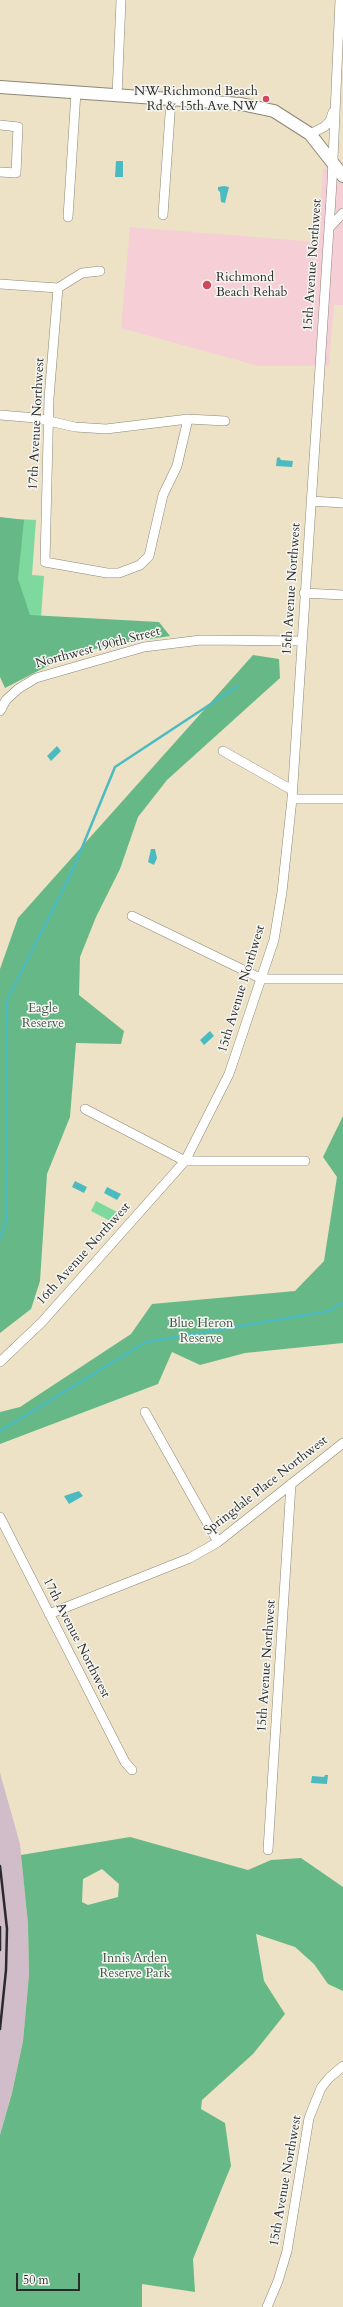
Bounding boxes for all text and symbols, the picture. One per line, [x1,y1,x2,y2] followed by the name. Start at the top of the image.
[134,84,258,115] place label: NW Richmond Beach Rd & 15th Ave NW
[261,94,271,104] marker: NW Richmond Beach Rd & 15th Ave NW
[301,198,325,332] street label: 15th Avenue Northwest
[216,270,288,301] place label: Richmond Beach Rehab
[201,279,213,291] marker: Richmond Beach Rehab
[26,357,48,491] street label: 17th Avenue Northwest
[280,522,304,656] street label: 15th Avenue Northwest
[34,624,162,672] street label: Northwest 190th Street
[215,923,269,1055] street label: 15th Avenue Northwest
[22,1001,64,1032] park label: Eagle Reserve
[34,1200,134,1308] street label: 16th Avenue Northwest
[169,1316,233,1347] park label: Blue Heron Reserve
[201,1433,331,1539] street label: Springdale Place Northwest
[39,1575,113,1701] street label: 17th Avenue Northwest
[255,1599,279,1733] street label: 15th Avenue Northwest
[100,1951,170,1982] park label: Innis Arden Reserve Park
[267,2114,305,2248] street label: 15th Avenue Northwest
[18,2265,82,2291] scale bar
[23,2272,49,2288] text: 50 m

